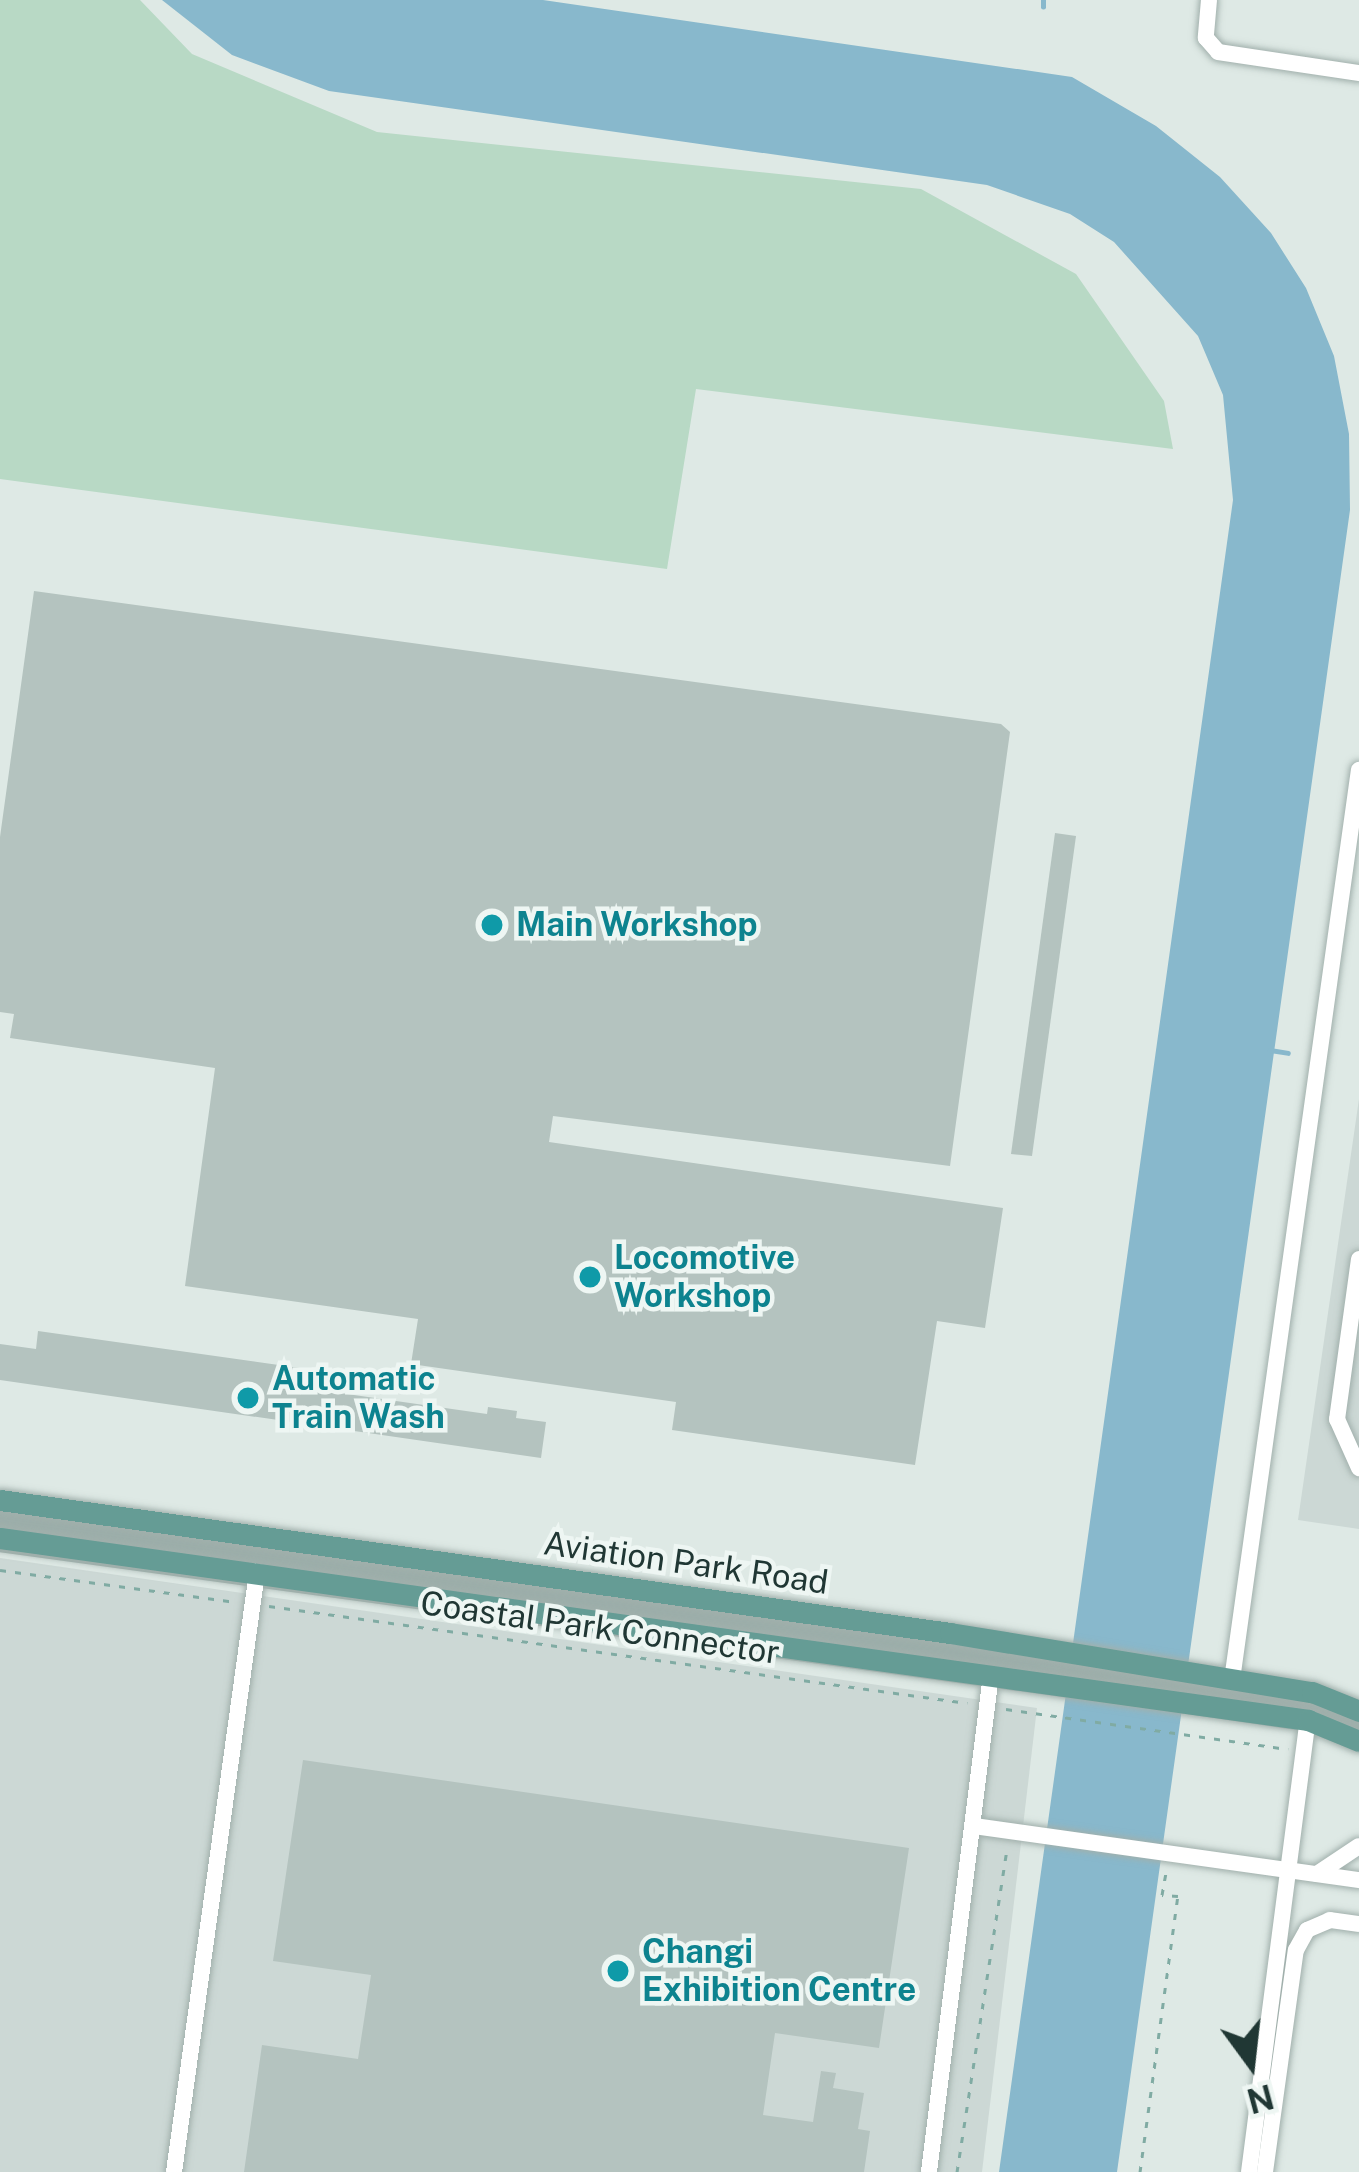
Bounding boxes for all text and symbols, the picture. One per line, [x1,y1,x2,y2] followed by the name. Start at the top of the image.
[516,905,758,945] place label: Main Workshop
[479,912,505,938] marker: Main Workshop
[614,1238,795,1316] place label: Locomotive Workshop
[577,1264,603,1290] marker: Locomotive Workshop
[272,1359,445,1437] place label: Automatic Train Wash
[235,1385,261,1411] marker: Automatic Train Wash
[541,1523,831,1603] street label: Aviation Park Road
[418,1583,782,1673] street label: Coastal Park Connector
[642,1932,916,2010] place label: Changi Exhibition Centre
[605,1958,631,1984] marker: Changi Exhibition Centre
[1191,2004,1311,2124] north arrow
[1243,2077,1278,2120] text: N

